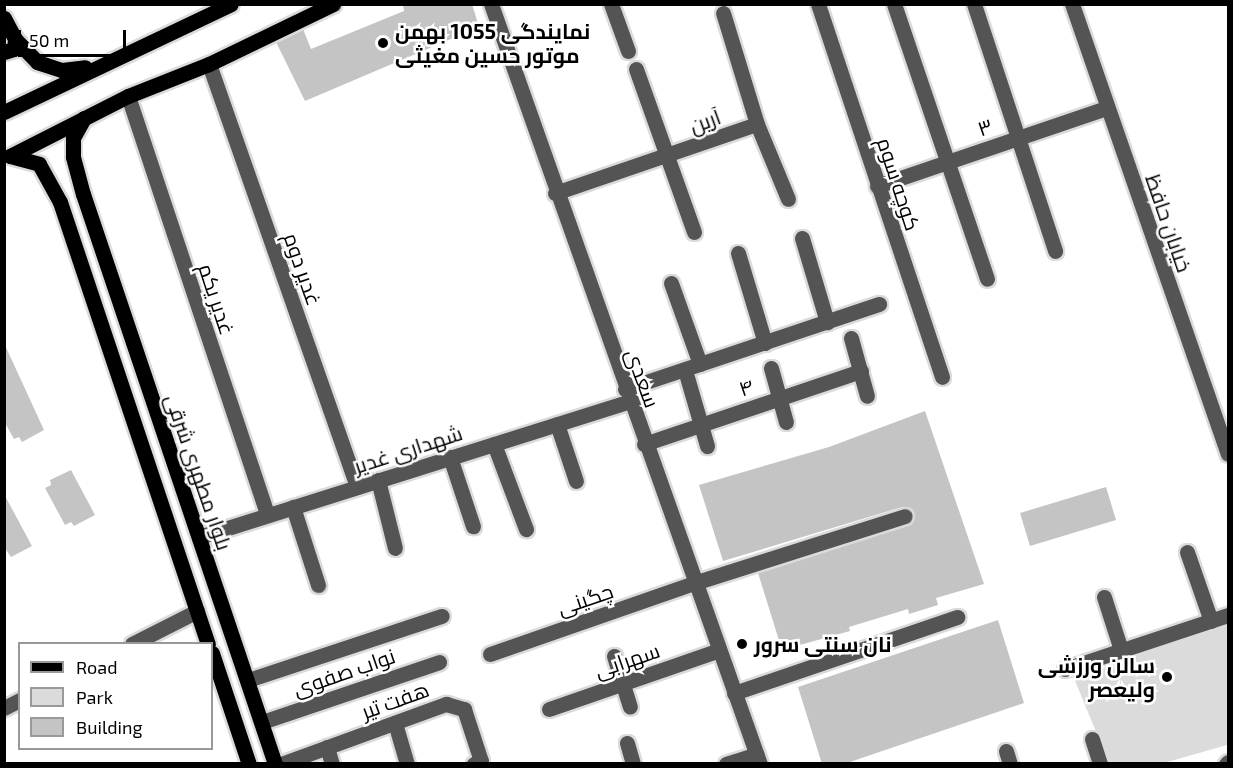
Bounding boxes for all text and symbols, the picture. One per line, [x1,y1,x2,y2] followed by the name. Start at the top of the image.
[21,18,129,56] scale bar
[395,18,590,68] place label: نمایندگی 1055 بهمن موتور حسین مغیثی
[29,29,69,51] text: 50 m
[376,36,390,50] marker: نمایندگی 1055 بهمن موتور حسین مغیثی
[686,104,724,138] street label: آرین
[974,113,996,141] street label: ۳
[872,134,926,234] street label: کوچه سوم
[1141,171,1197,275] street label: خیابان حافظ
[279,229,327,309] street label: غدیر دوم
[194,260,240,338] street label: غدیر یکم
[621,345,665,411] street label: سعدی
[735,373,757,401] street label: ۴
[160,391,238,553] street label: بلوار مطهری شرقی
[351,420,465,478] street label: شهداری غدیر
[554,578,616,620] street label: چگینی
[754,631,892,657] place label: نان سنتی سرور
[591,637,663,683] street label: سهرابی
[735,637,749,651] marker: نان سنتی سرور
[18,642,213,750] legend
[290,643,398,701] street label: نواب صفوی
[1038,652,1155,702] place label: سالن ورزشی ولیعصر
[76,656,117,678] text: Road
[1160,670,1174,684] marker: سالن ورزشی ولیعصر
[358,676,432,724] street label: هفت تیر
[76,686,113,708] text: Park
[76,716,143,738] text: Building

